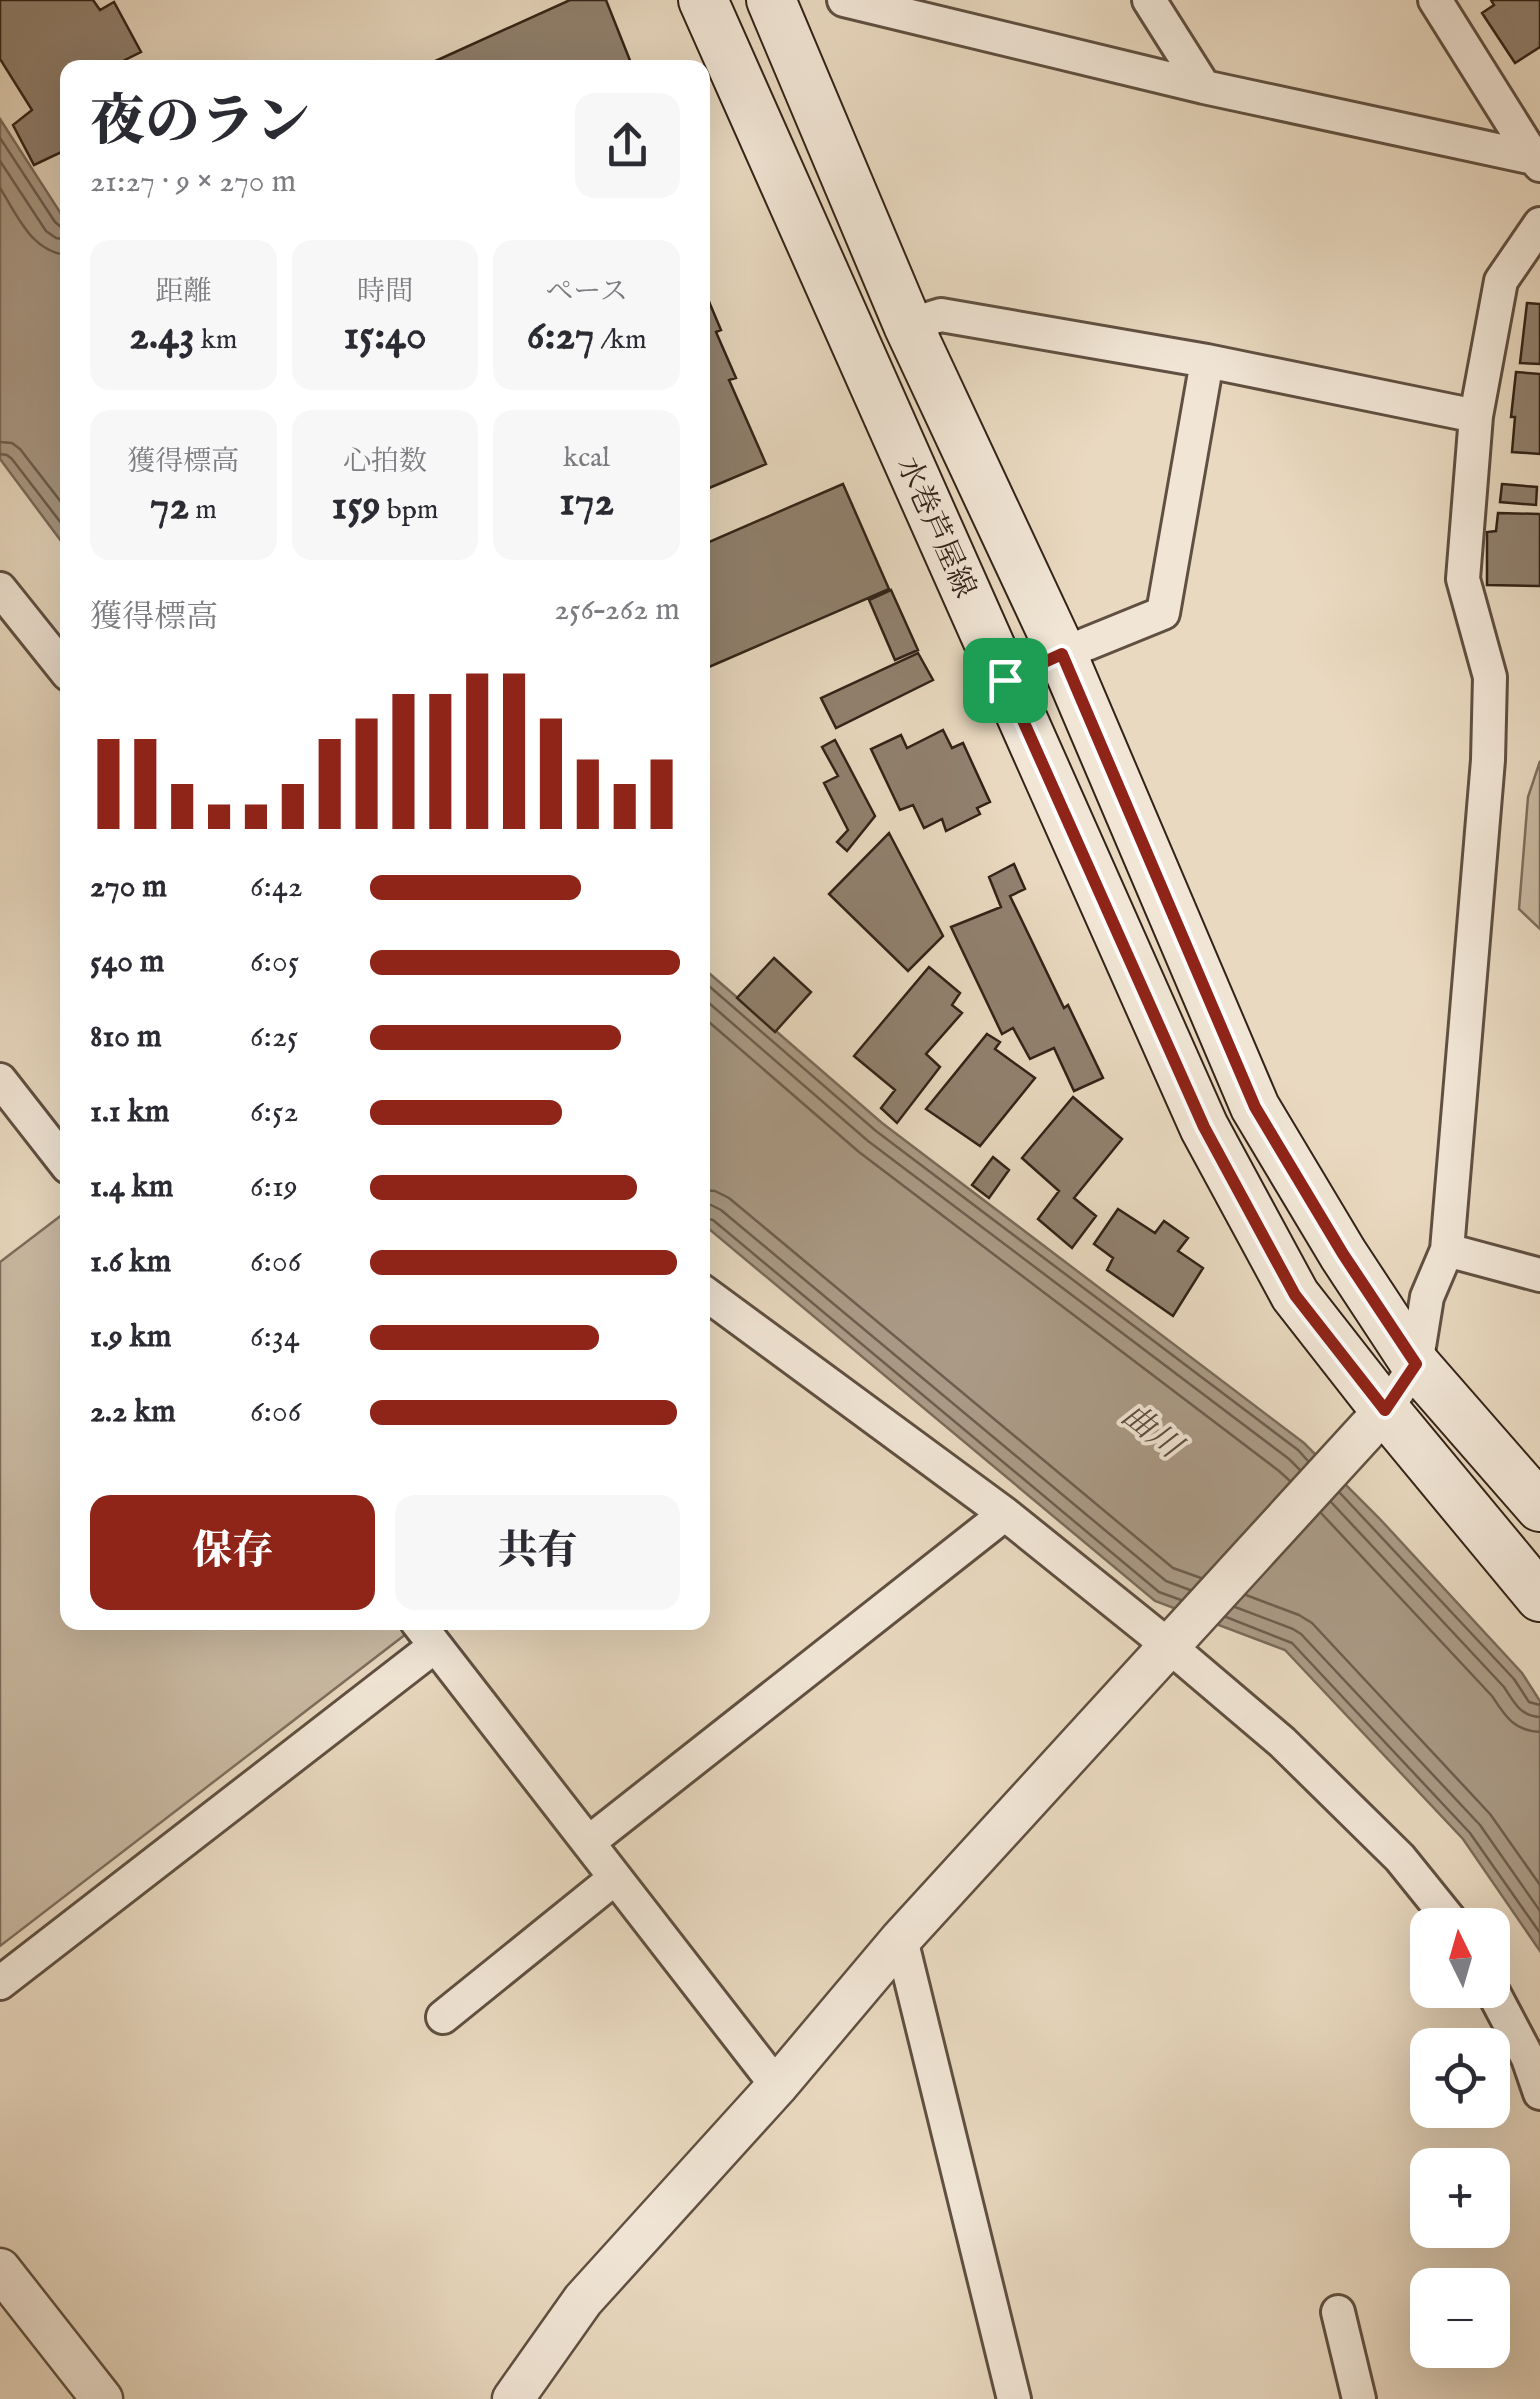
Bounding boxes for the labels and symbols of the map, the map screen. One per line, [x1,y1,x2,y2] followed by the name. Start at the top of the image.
[887,452,983,604] street label: 水巻芦屋線
[963,638,1048,723] pin
[1113,1396,1191,1470] water label: 曲川
[1410,1908,1510,2008] north arrow

